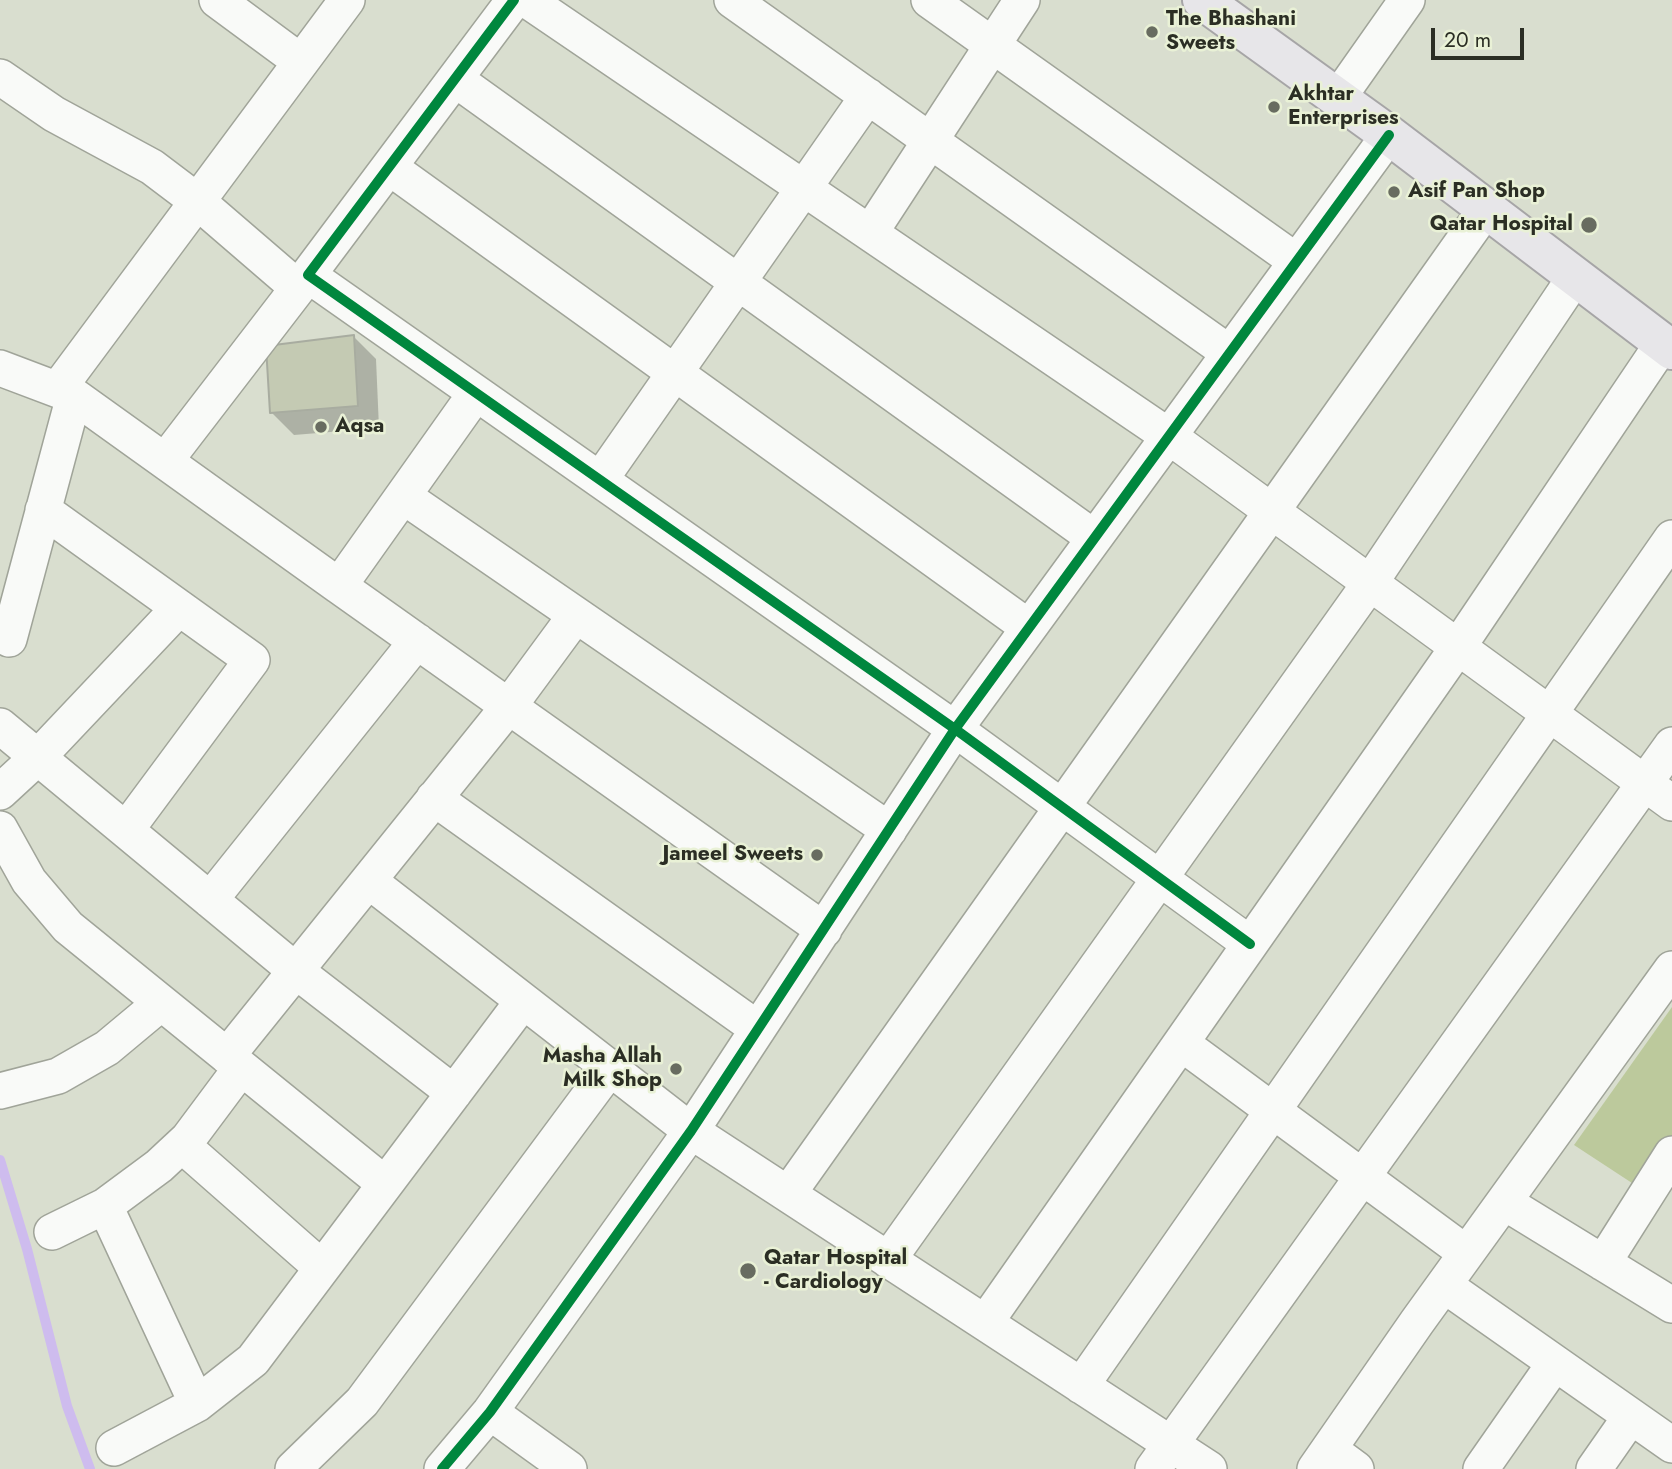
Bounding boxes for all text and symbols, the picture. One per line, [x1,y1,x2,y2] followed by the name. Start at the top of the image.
[1166,7,1296,57] place label: The Bhashani Sweets
[1434,14,1527,58] scale bar
[1144,24,1160,40] marker: The Bhashani Sweets
[1444,25,1491,55] text: 20 m
[1288,82,1399,132] place label: Akhtar Enterprises
[1266,99,1282,115] marker: Akhtar Enterprises
[1408,179,1545,205] place label: Asif Pan Shop
[1386,184,1402,200] marker: Asif Pan Shop
[1430,212,1573,238] place label: Qatar Hospital
[1579,215,1599,235] marker: Qatar Hospital
[335,414,384,440] place label: Aqsa
[313,419,329,435] marker: Aqsa
[662,842,803,868] place label: Jameel Sweets
[809,847,825,863] marker: Jameel Sweets
[543,1044,662,1094] place label: Masha Allah Milk Shop
[668,1061,684,1077] marker: Masha Allah Milk Shop
[764,1246,907,1296] place label: Qatar Hospital - Cardiology
[738,1261,758,1281] marker: Qatar Hospital - Cardiology

